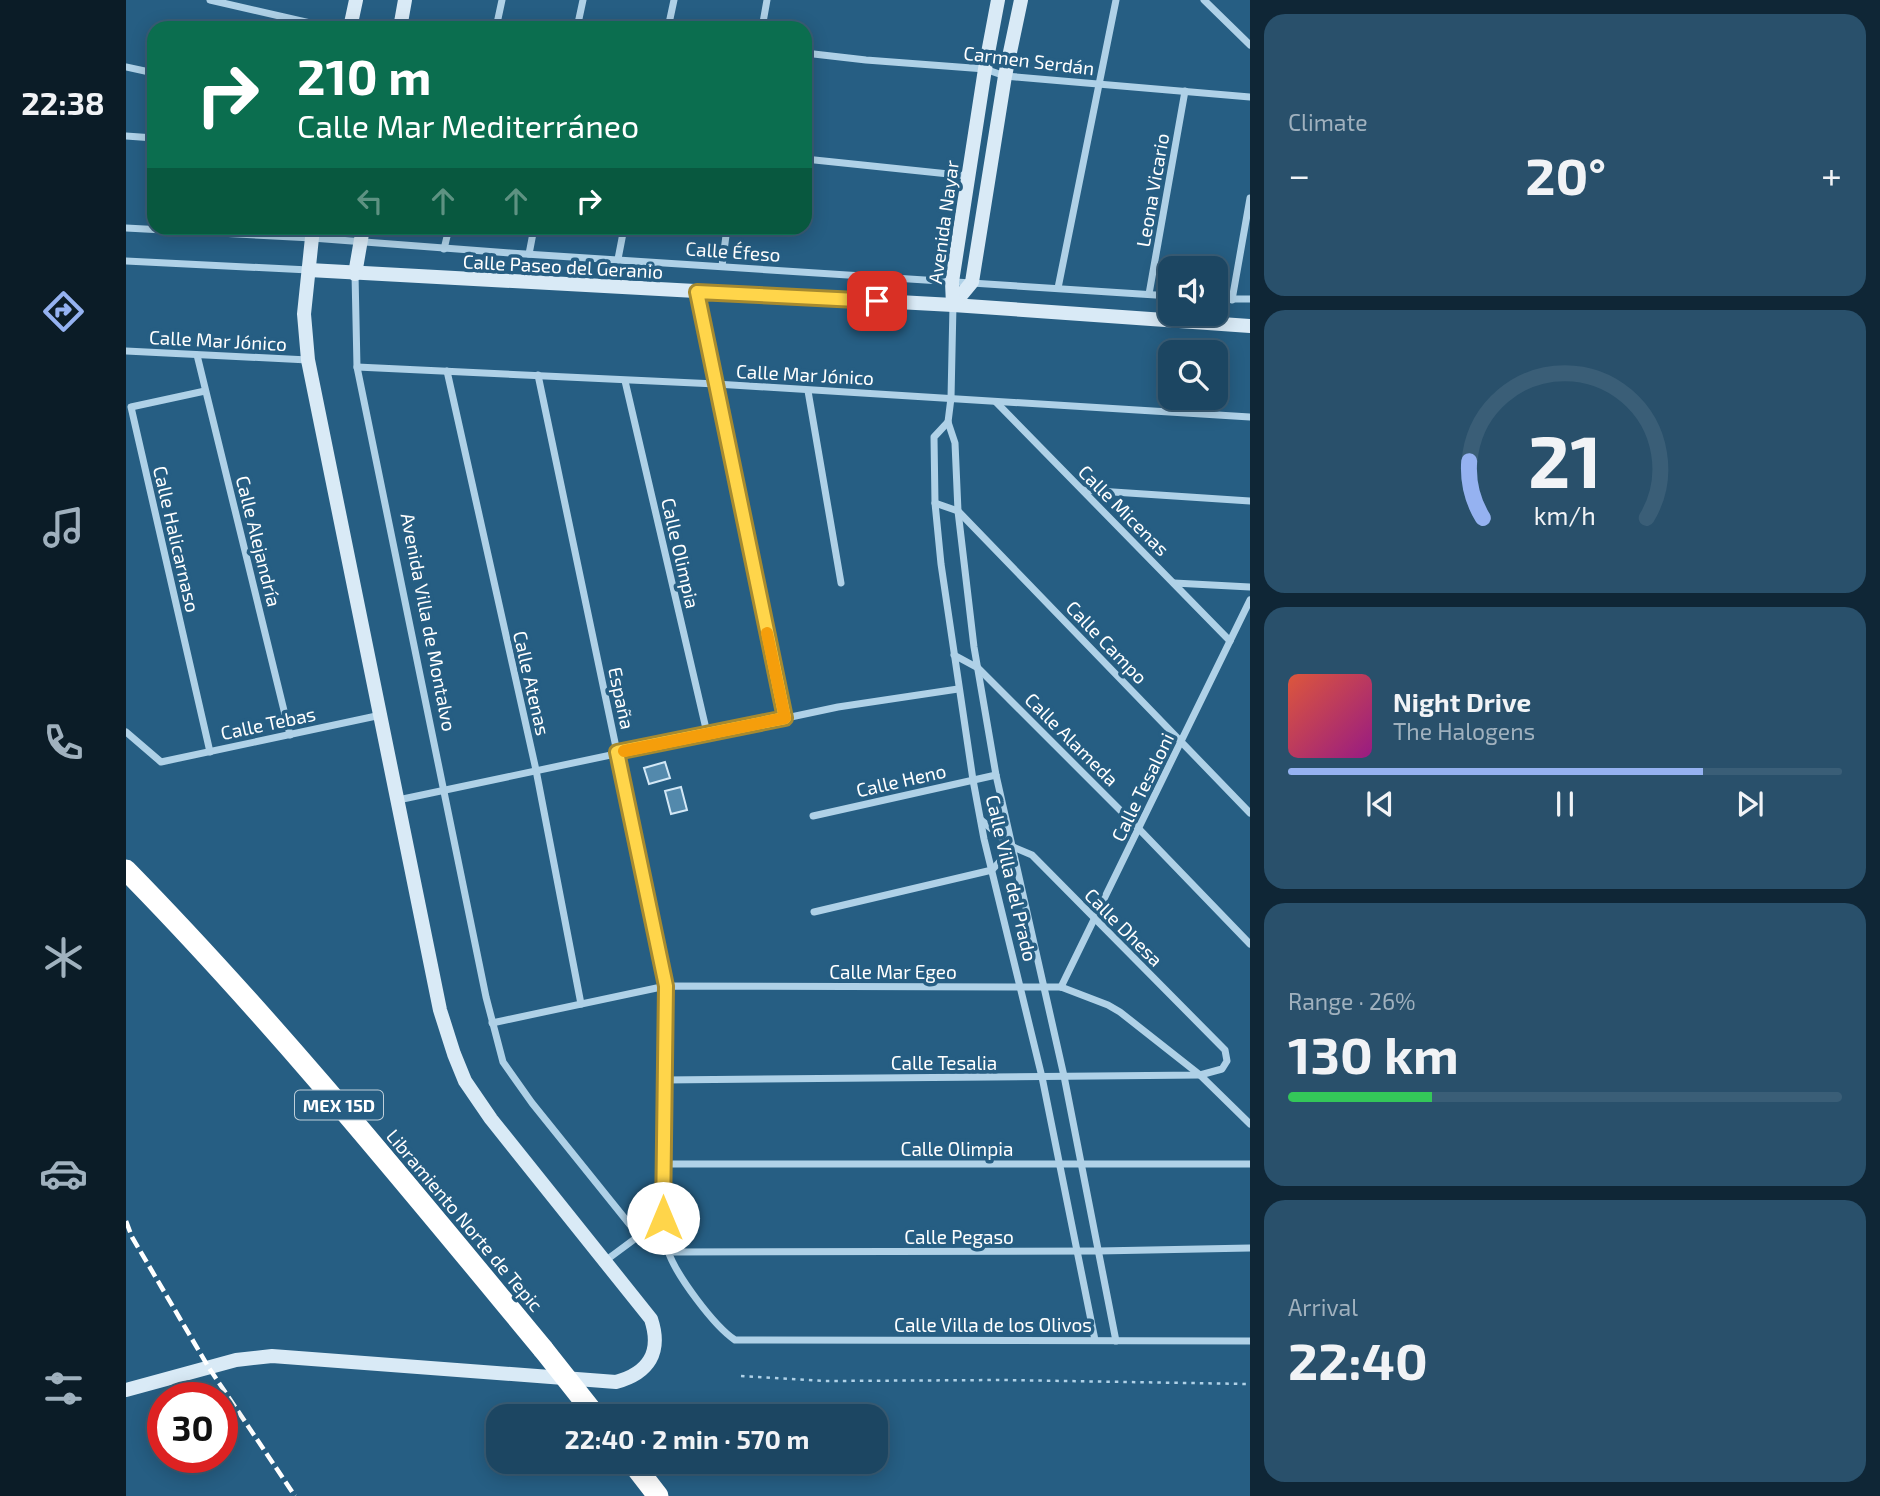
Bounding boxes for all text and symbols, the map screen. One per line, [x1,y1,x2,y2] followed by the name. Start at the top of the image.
[962,41,1096,79] street label: Carmen Serdán
[297,46,431,105] text: 210 m
[182,49,273,140] icon: right
[21,83,105,121] text: 22:38
[297,106,639,144] text: Calle Mar Mediterráneo
[1288,108,1368,136] text: Climate
[1131,131,1173,249] street label: Leona Vicario
[1525,143,1606,205] text: 20°
[1288,151,1310,197] text: −
[1821,151,1842,197] text: +
[923,158,963,285] street label: Avenida Nayar
[351,182,389,220] icon: left
[424,182,462,220] icon: ahead
[497,182,535,220] icon: ahead
[570,182,608,220] icon: right
[685,236,781,266] street label: Calle Éfeso
[462,249,664,283] street label: Calle Paseo del Geranio
[1158,256,1228,410] map controls
[1158,256,1228,326] button: sound
[847,271,907,331] pin
[858,282,896,320] icon: arrive
[39,287,88,336] icon: directions
[148,325,288,355] street label: Calle Mar Jónico
[1158,340,1228,410] button: search
[735,359,875,389] street label: Calle Mar Jónico
[1528,415,1602,503] text: 21
[1074,460,1174,560] street label: Calle Micenas
[149,463,205,615] street label: Calle Halicarnaso
[232,473,286,609] street label: Calle Alejandría
[657,495,705,611] street label: Calle Olimpia
[1534,499,1596,529] text: km/h
[39,503,88,552] icon: music
[397,511,461,733] street label: Avenida Villa de Montalvo
[1062,596,1152,688] street label: Calle Campo
[509,628,555,738] street label: Calle Atenas
[604,665,640,731] street label: España
[1393,686,1531,717] text: Night Drive
[1021,688,1123,790] street label: Calle Alameda
[218,702,318,744] street label: Calle Tebas
[1393,717,1535,745] text: The Halogens
[39,718,88,767] icon: phone
[1106,729,1178,845] street label: Calle Tesaloni
[854,758,948,802] street label: Calle Heno
[1361,785,1399,823] icon: previous
[1546,785,1584,823] icon: pause
[1731,785,1769,823] icon: next
[982,792,1042,964] street label: Calle Villa del Prado
[1080,883,1168,971] street label: Calle Dhesa
[39,933,88,982] icon: climate
[829,960,957,983] street label: Calle Mar Egeo
[1288,987,1416,1015] text: Range · 26%
[1288,1022,1459,1084] text: 130 km
[891,1051,997,1074] street label: Calle Tesalia
[295,1090,383,1120] road number: MEX 15D
[382,1124,548,1316] street label: Libramiento Norte de Tepic
[901,1137,1013,1160] street label: Calle Olimpia
[39,1149,88,1198] icon: car
[626,1181,700,1255] position arrow
[904,1225,1014,1248] street label: Calle Pegaso
[1288,1293,1358,1321] text: Arrival
[894,1313,1092,1336] street label: Calle Villa de los Olivos
[1288,1328,1428,1390] text: 22:40
[39,1364,88,1413] icon: filters
[147,1382,238,1473] speed limit sign: 30
[565,1423,809,1454] text: 22:40 · 2 min · 570 m

